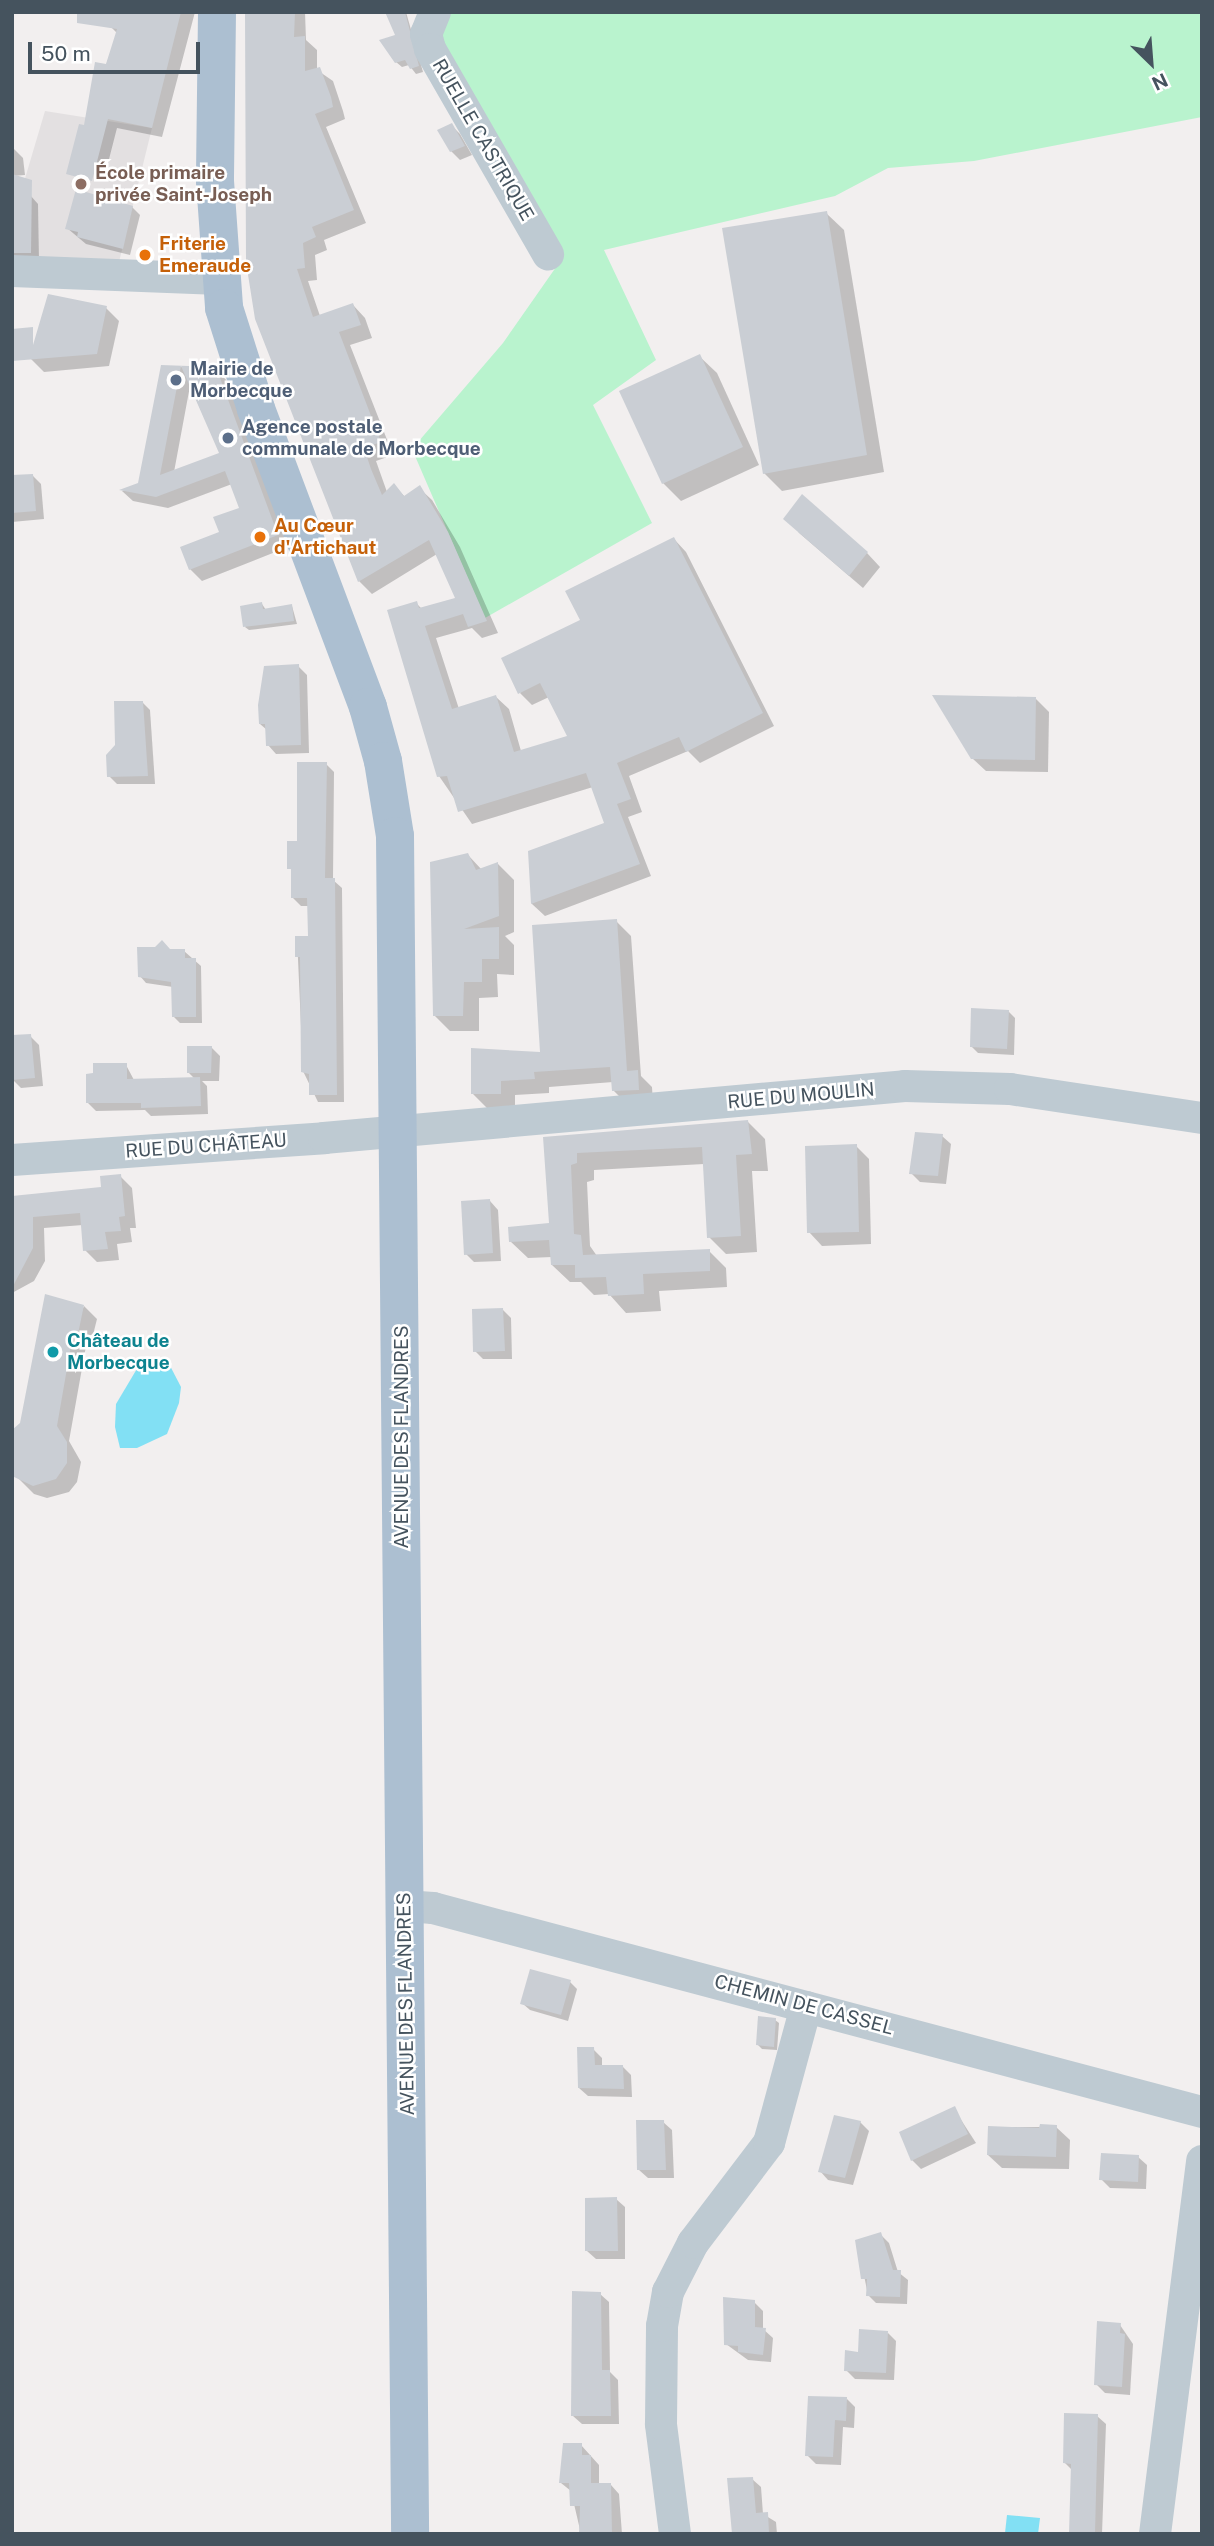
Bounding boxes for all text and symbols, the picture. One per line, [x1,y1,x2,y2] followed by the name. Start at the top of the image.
[32,28,203,72] scale bar
[1116,28,1186,98] north arrow
[41,41,91,66] text: 50 m
[427,55,539,225] street label: RUELLE CASTRIQUE
[1148,69,1171,95] text: N
[95,162,272,206] place label: École primaire privée Saint-Joseph
[73,176,89,192] marker: École primaire privée Saint-Joseph
[159,233,251,277] place label: Friterie Emeraude
[137,247,153,263] marker: Friterie Emeraude
[190,358,293,402] place label: Mairie de Morbecque
[168,372,184,388] marker: Mairie de Morbecque
[242,416,481,460] place label: Agence postale communale de Morbecque
[220,430,236,446] marker: Agence postale communale de Morbecque
[274,515,376,559] place label: Au Cœur d'Artichaut
[252,529,268,545] marker: Au Cœur d'Artichaut
[726,1078,876,1114] street label: RUE DU MOULIN
[124,1129,288,1163] street label: RUE DU CHÂTEAU
[391,1325,413,1549] street label: AVENUE DES FLANDRES
[67,1330,170,1374] place label: Château de Morbecque
[45,1344,61,1360] marker: Château de Morbecque
[393,1892,419,2116] street label: AVENUE DES FLANDRES
[712,1970,896,2040] street label: CHEMIN DE CASSEL

